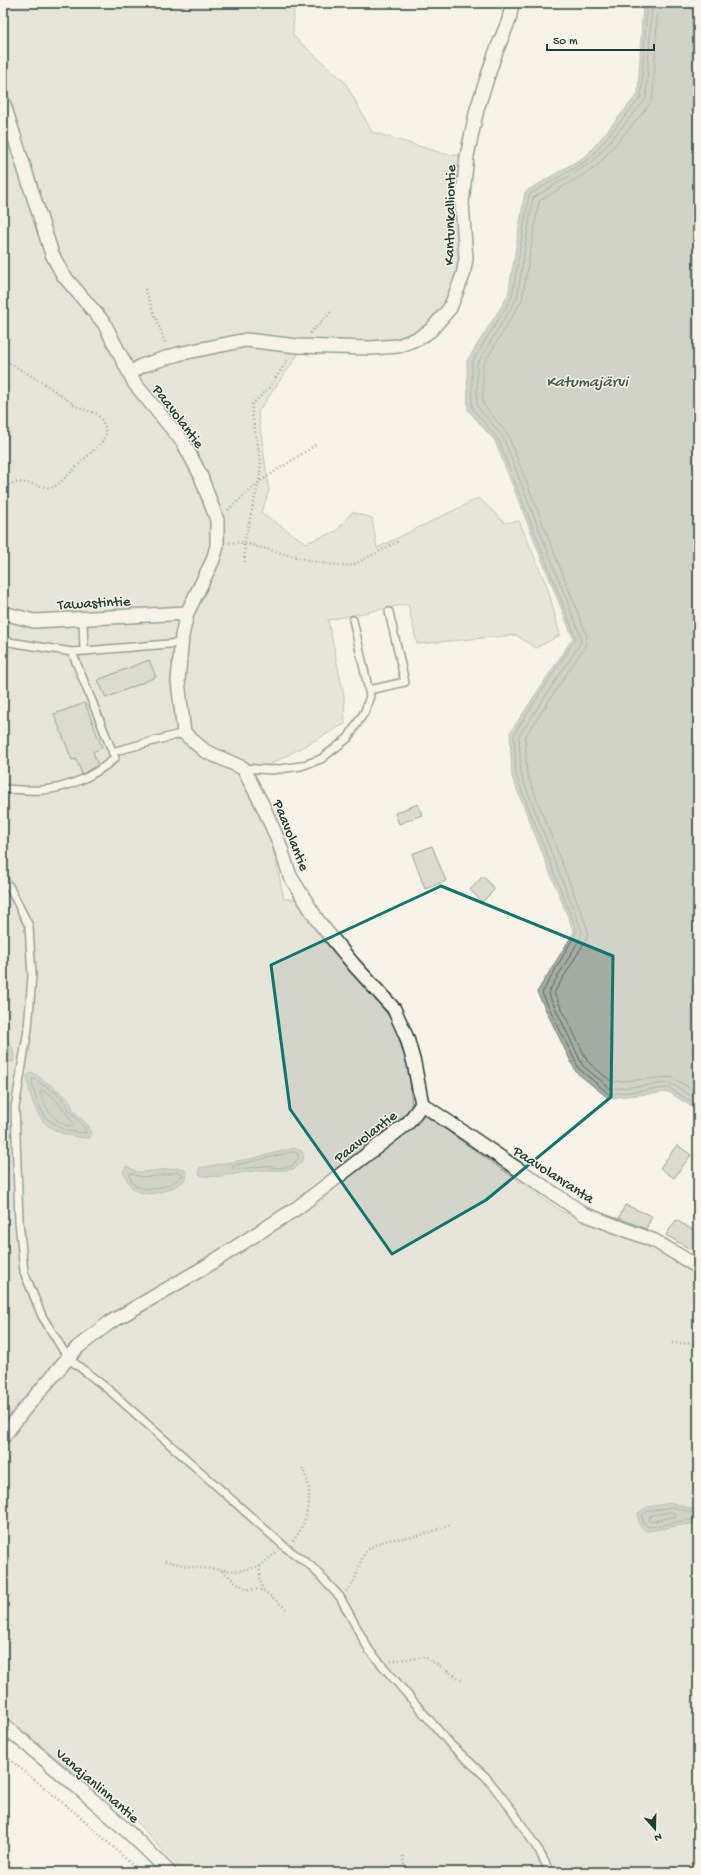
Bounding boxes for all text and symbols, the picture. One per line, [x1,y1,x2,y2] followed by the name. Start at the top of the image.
[547,26,654,52] scale bar
[553,35,578,49] text: 50 m
[441,164,461,266] street label: Kantunkalliontie
[546,374,629,393] water label: Katumajärvi
[147,381,207,453] street label: Paavolantie
[56,593,131,615] street label: Tawastintie
[267,797,313,874] street label: Paavolantie
[330,1107,402,1168] street label: Paavolantie
[508,1142,597,1209] street label: Paavolanranta
[50,1745,143,1828] street label: Vanajanlinnantie
[635,1809,675,1849] north arrow
[652,1830,663,1843] text: N

